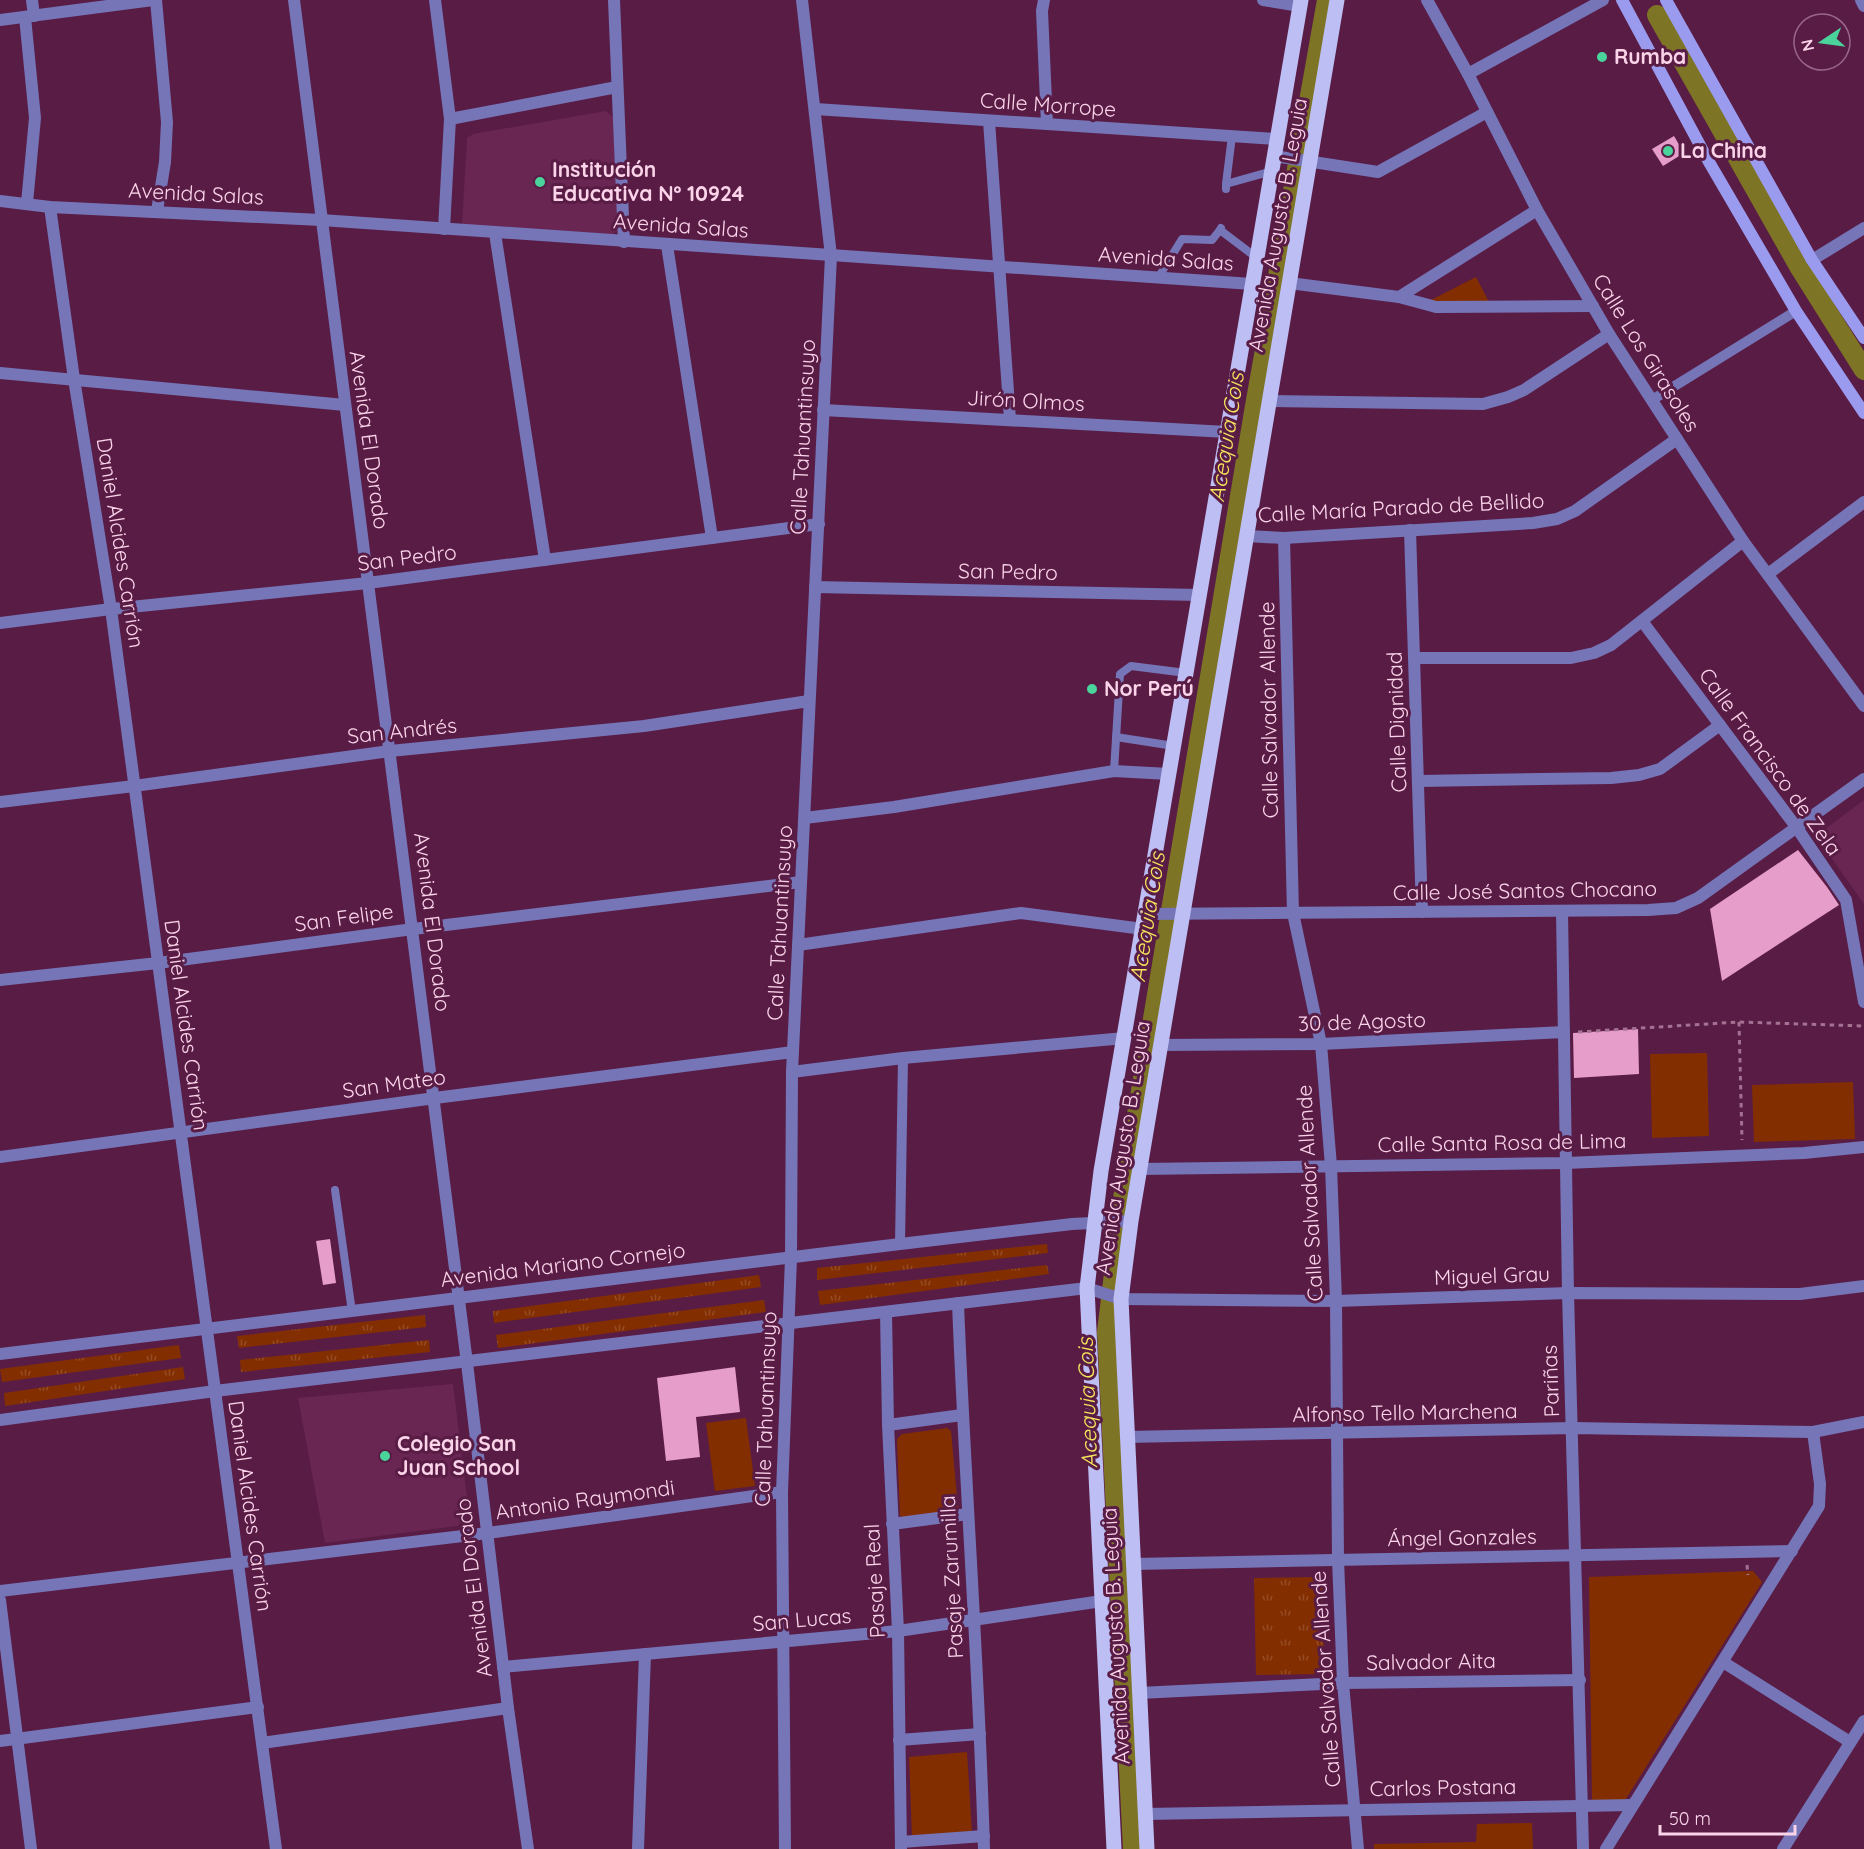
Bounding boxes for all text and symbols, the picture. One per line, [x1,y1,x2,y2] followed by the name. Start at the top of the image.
[1792,12,1852,72] north arrow
[1796,37,1818,53] text: N
[1614,43,1686,69] place label: Rumba
[1595,50,1609,64] marker: Rumba
[979,86,1117,122] street label: Calle Morrope
[1242,96,1312,354] street label: Avenida Augusto B. Leguia
[1680,137,1767,163] place label: La China
[1661,144,1675,158] marker: La China
[552,156,744,206] place label: Institución Educativa Nº 10924
[533,175,547,189] marker: Institución Educativa Nº 10924
[128,176,264,210] street label: Avenida Salas
[613,207,750,243] street label: Avenida Salas
[1098,240,1235,276] street label: Avenida Salas
[1588,269,1706,436] street label: Calle Los Girasoles
[784,339,820,535] street label: Calle Tahuantinsuyo
[345,349,395,531] street label: Avenida El Dorado
[1202,369,1250,504] water label: Acequia Cois
[967,384,1086,416] street label: Jirón Olmos
[92,436,150,650] street label: Daniel Alcides Carrión
[1257,487,1545,527] street label: Calle María Parado de Bellido
[356,538,458,576] street label: San Pedro
[958,557,1058,585] street label: San Pedro
[1253,601,1283,819] street label: Calle Salvador Allende
[1381,651,1411,793] street label: Calle Dignidad
[1694,663,1848,860] street label: Calle Francisco de Zela
[1104,675,1194,701] place label: Nor Perú
[1085,682,1099,696] marker: Nor Perú
[346,711,458,749] street label: San Andrés
[761,825,797,1021] street label: Calle Tahuantinsuyo
[409,831,457,1013] street label: Avenida El Dorado
[1123,849,1171,984] water label: Acequia Cois
[1393,875,1657,905] street label: Calle José Santos Chocano
[293,897,395,937] street label: San Felipe
[159,918,215,1132] street label: Daniel Alcides Carrión
[1298,1006,1426,1036] street label: 30 de Agosto
[1089,1019,1155,1277] street label: Avenida Augusto B. Leguia
[341,1063,447,1103] street label: San Mateo
[1290,1084,1328,1302] street label: Calle Salvador Allende
[1377,1127,1627,1157] street label: Calle Santa Rosa de Lima
[439,1236,687,1292] street label: Avenida Mariano Cornejo
[1434,1260,1550,1290] street label: Miguel Grau
[749,1311,781,1507] street label: Calle Tahuantinsuyo
[1071,1336,1103,1469] water label: Acequia Cois
[1536,1344,1564,1418] street label: Pariñas
[1292,1397,1518,1427] street label: Alfonso Tello Marchena
[223,1399,279,1613] street label: Daniel Alcides Carrión
[397,1430,520,1480] place label: Colegio San Juan School
[378,1449,392,1463] marker: Colegio San Juan School
[494,1474,676,1524] street label: Antonio Raymondi
[934,1495,968,1659] street label: Pasaje Zarumilla
[449,1497,497,1679] street label: Avenida El Dorado
[1095,1507,1135,1765] street label: Avenida Augusto B. Leguia
[858,1523,890,1639] street label: Pasaje Real
[1387,1523,1537,1551] street label: Ángel Gonzales
[1304,1570,1346,1788] street label: Calle Salvador Allende
[751,1602,852,1636] street label: San Lucas
[1366,1647,1496,1675] street label: Salvador Aita
[1369,1773,1517,1801] street label: Carlos Postana
[1660,1798,1795,1836] scale bar
[1669,1807,1711,1830] text: 50 m

